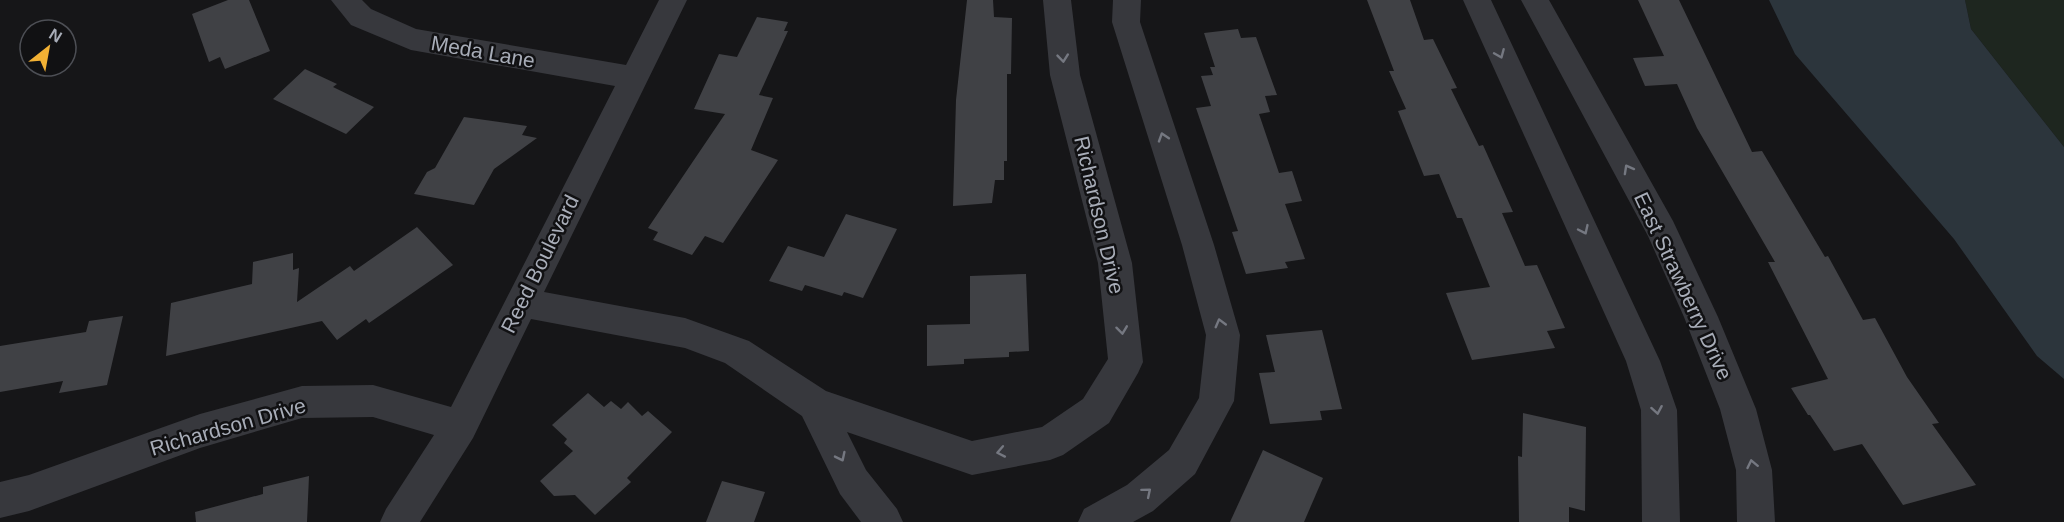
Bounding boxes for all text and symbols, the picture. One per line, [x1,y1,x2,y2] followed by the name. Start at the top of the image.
[18,18,78,78] north arrow
[46,25,65,46] text: N
[429,31,537,72] street label: Meda Lane
[1493,47,1505,58] one-way arrow
[1056,54,1069,63] one-way arrow
[1158,132,1170,143] one-way arrow
[1070,134,1129,296] street label: Richardson Drive
[1624,165,1635,175] one-way arrow
[1630,188,1737,383] street label: East Strawberry Drive
[496,191,583,337] street label: Reed Boulevard
[1576,224,1588,235] one-way arrow
[1215,318,1227,329] one-way arrow
[1116,326,1128,335] one-way arrow
[147,393,308,460] street label: Richardson Drive
[1650,405,1663,415] one-way arrow
[997,445,1007,458] one-way arrow
[833,451,845,462] one-way arrow
[1746,459,1759,469] one-way arrow
[1140,488,1151,499] one-way arrow

